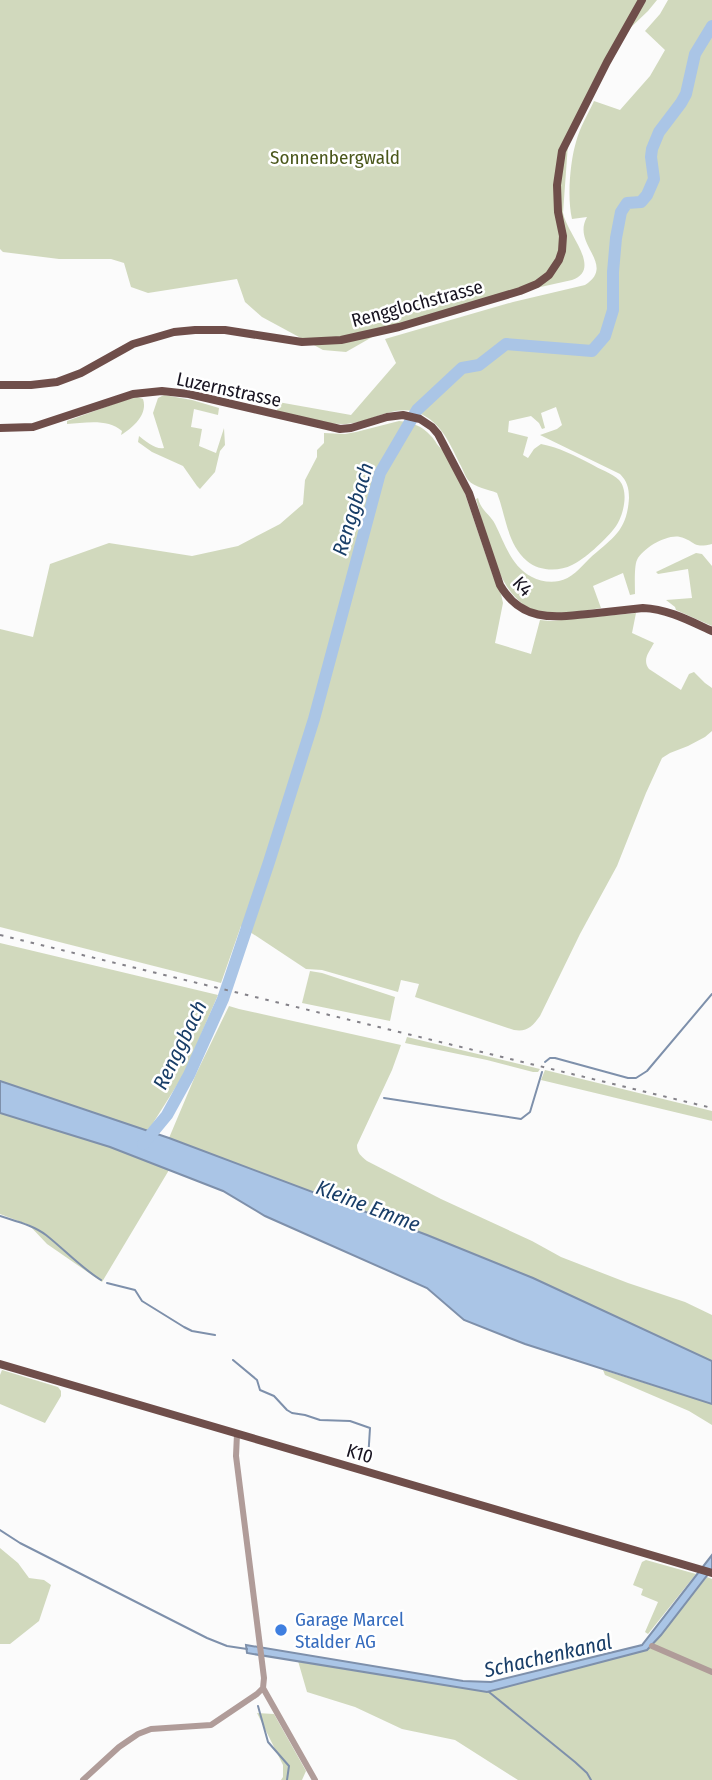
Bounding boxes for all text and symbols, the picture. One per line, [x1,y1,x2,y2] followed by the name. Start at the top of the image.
[270,146,400,169] park label: Sonnenbergwald
[349,275,485,332] street label: Rengglochstrasse
[174,367,283,412] street label: Luzernstrasse
[327,459,379,559] water label: Renggbach
[508,572,537,601] street label: K4
[147,996,213,1094] water label: Renggbach
[312,1174,424,1238] water label: Kleine Emme
[344,1439,376,1468] street label: K10
[295,1608,404,1653] place label: Garage Marcel Stalder AG
[273,1622,289,1638] marker: Garage Marcel Stalder AG
[480,1629,615,1684] water label: Schachenkanal

